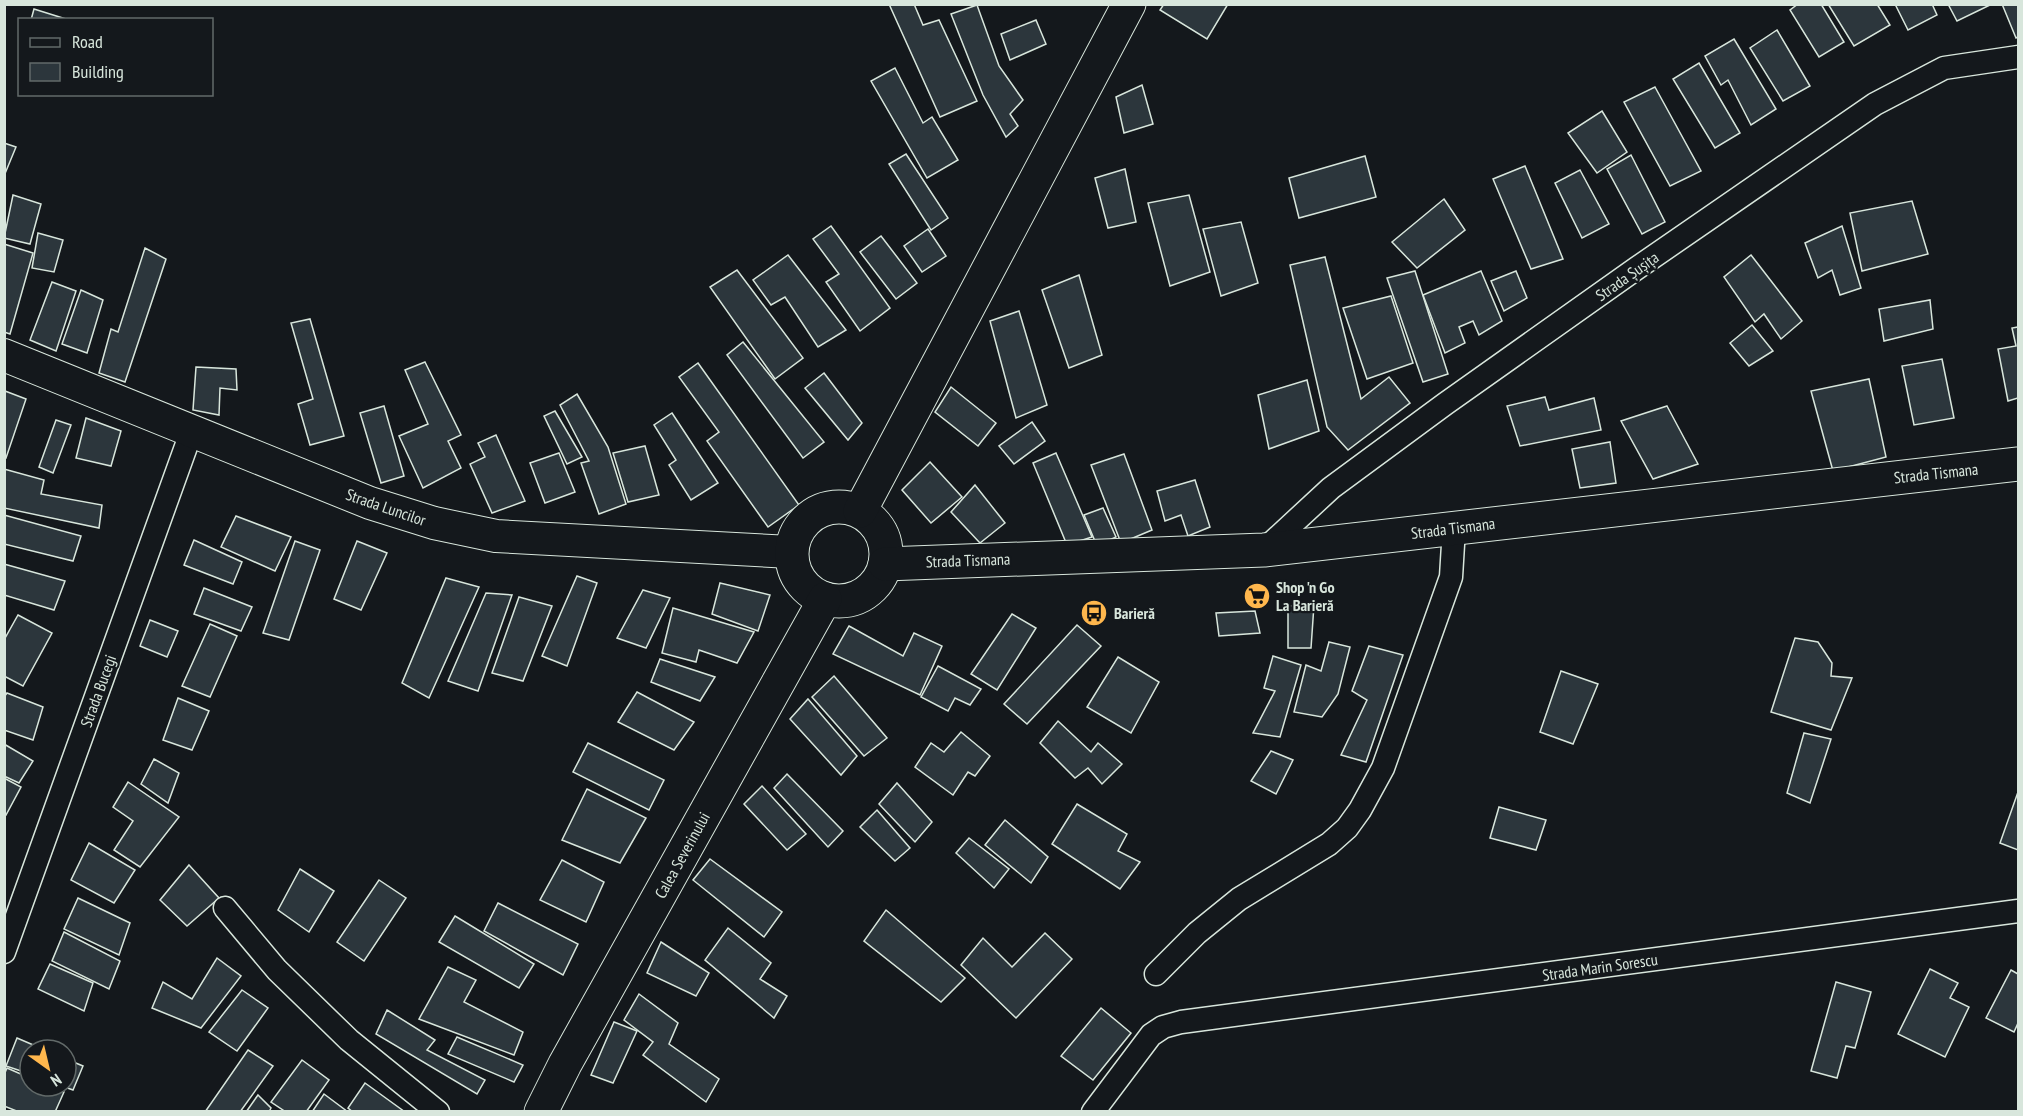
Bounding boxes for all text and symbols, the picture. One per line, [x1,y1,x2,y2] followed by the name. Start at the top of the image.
[18,18,213,96] legend
[72,30,103,53] text: Road
[72,60,124,83] text: Building
[1592,247,1662,305] street label: Strada Șușița
[1893,459,1979,487] street label: Strada Tismana
[343,484,429,530] street label: Strada Luncilor
[1410,513,1496,543] street label: Strada Tismana
[925,549,1011,571] street label: Strada Tismana
[1276,577,1335,615] place label: Shop 'n Go La Barieră
[1242,581,1272,611] supermarket icon: Shop 'n Go La Barieră
[1079,598,1109,628] bus stop icon: Barieră
[1114,603,1155,623] place label: Barieră
[76,652,120,730] street label: Strada Bucegi
[650,808,714,902] street label: Calea Severinului
[1541,949,1659,985] street label: Strada Marin Sorescu
[18,1038,78,1098] north arrow
[47,1070,66,1091] text: N

